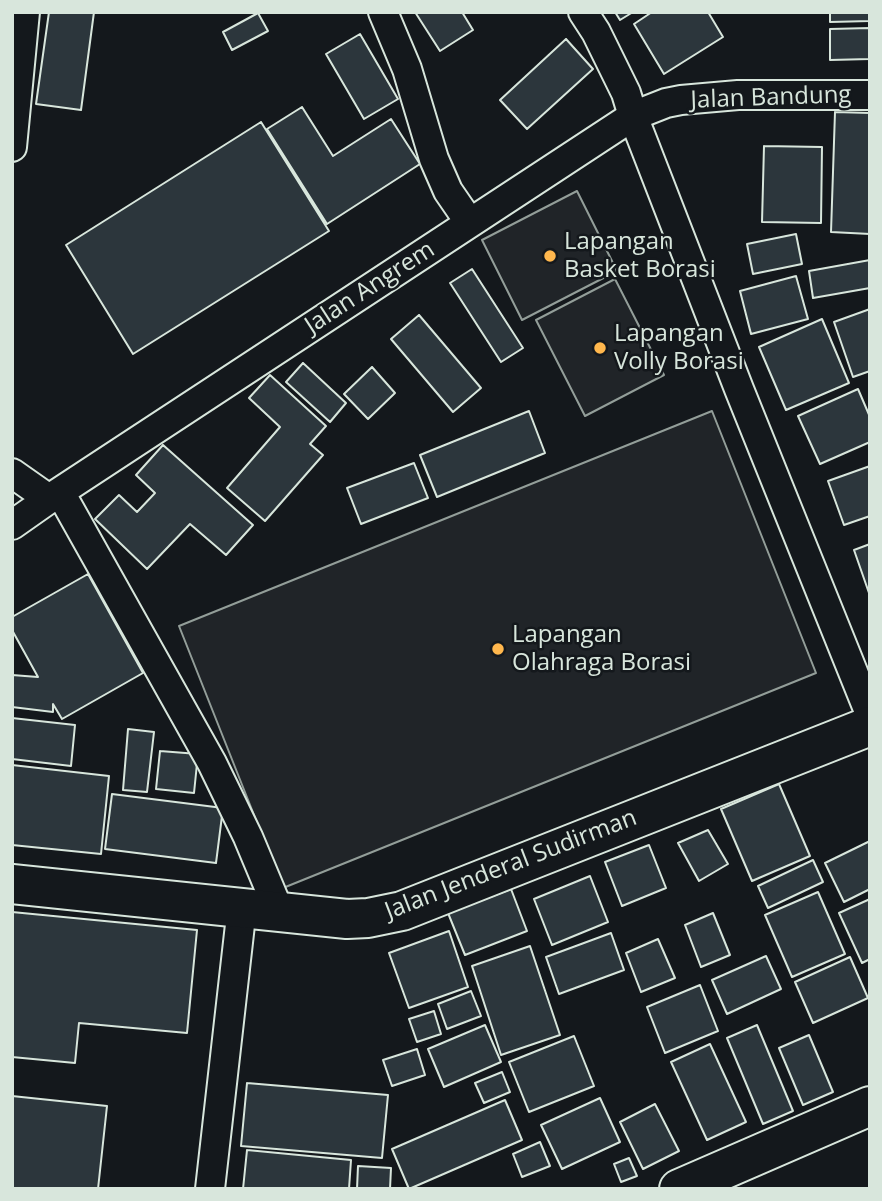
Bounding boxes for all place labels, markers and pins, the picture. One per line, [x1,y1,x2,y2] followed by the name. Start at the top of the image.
[564,228,716,284] place label: Lapangan Basket Borasi
[542,248,558,264] marker: Lapangan Basket Borasi
[614,320,744,376] place label: Lapangan Volly Borasi
[592,340,608,356] marker: Lapangan Volly Borasi
[512,621,691,677] place label: Lapangan Olahraga Borasi
[490,641,506,657] marker: Lapangan Olahraga Borasi

